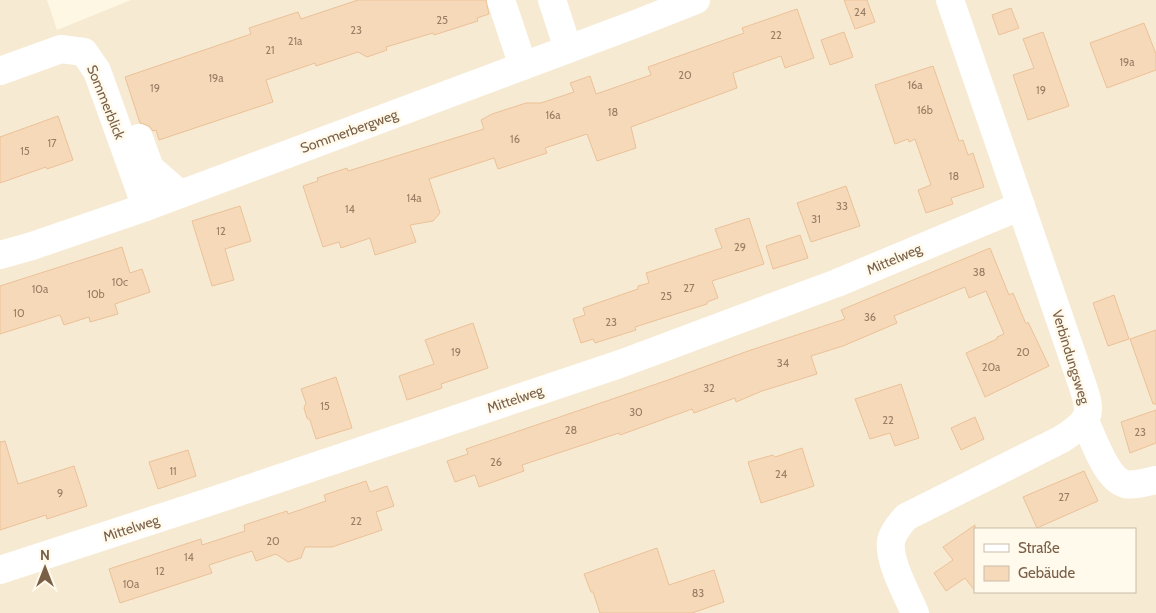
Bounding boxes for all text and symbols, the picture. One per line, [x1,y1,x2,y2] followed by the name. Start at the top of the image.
[854,5,867,19] house number: 24
[436,13,448,27] house number: 25
[350,23,362,37] house number: 23
[770,28,782,42] house number: 22
[288,34,303,48] house number: 21a
[265,43,275,57] house number: 21
[1119,55,1135,69] house number: 19a
[83,62,129,143] street label: Sommerblick
[678,68,692,82] house number: 20
[208,71,224,85] house number: 19a
[907,78,923,92] house number: 16a
[150,81,160,95] house number: 19
[1036,83,1046,97] house number: 19
[917,103,933,117] house number: 16b
[298,105,401,157] street label: Sommerbergweg
[608,105,618,119] house number: 18
[545,108,561,122] house number: 16a
[510,132,520,146] house number: 16
[47,136,57,150] house number: 17
[20,144,30,158] house number: 15
[949,169,959,183] house number: 18
[406,191,422,205] house number: 14a
[836,199,848,213] house number: 33
[345,202,356,216] house number: 14
[811,212,821,226] house number: 31
[216,224,226,238] house number: 12
[864,239,925,279] street label: Mittelweg
[734,240,746,254] house number: 29
[973,265,985,279] house number: 38
[112,275,128,289] house number: 10c
[683,281,695,295] house number: 27
[32,282,49,296] house number: 10a
[87,287,105,301] house number: 10b
[660,289,672,303] house number: 25
[13,306,25,320] house number: 10
[1048,308,1094,407] street label: Verbindungsweg
[864,310,876,324] house number: 36
[605,315,617,329] house number: 23
[451,345,461,359] house number: 19
[1016,345,1030,359] house number: 20
[777,356,790,370] house number: 34
[982,360,1001,374] house number: 20a
[485,381,546,417] street label: Mittelweg
[703,381,715,395] house number: 32
[320,399,330,413] house number: 15
[629,405,643,419] house number: 30
[882,413,894,427] house number: 22
[565,423,577,437] house number: 28
[1134,425,1146,439] house number: 23
[490,455,502,469] house number: 26
[169,464,177,478] house number: 11
[775,467,788,481] house number: 24
[57,486,63,500] house number: 9
[1058,490,1070,504] house number: 27
[101,510,162,546] street label: Mittelweg
[350,514,362,528] house number: 22
[974,528,1136,593] legend
[266,534,280,548] house number: 20
[1018,539,1060,557] text: Straße
[20,543,70,593] north arrow
[40,546,50,564] text: N
[184,550,195,564] house number: 14
[155,564,165,578] house number: 12
[1018,564,1075,582] text: Gebäude
[123,577,140,591] house number: 10a
[692,586,704,600] house number: 83

